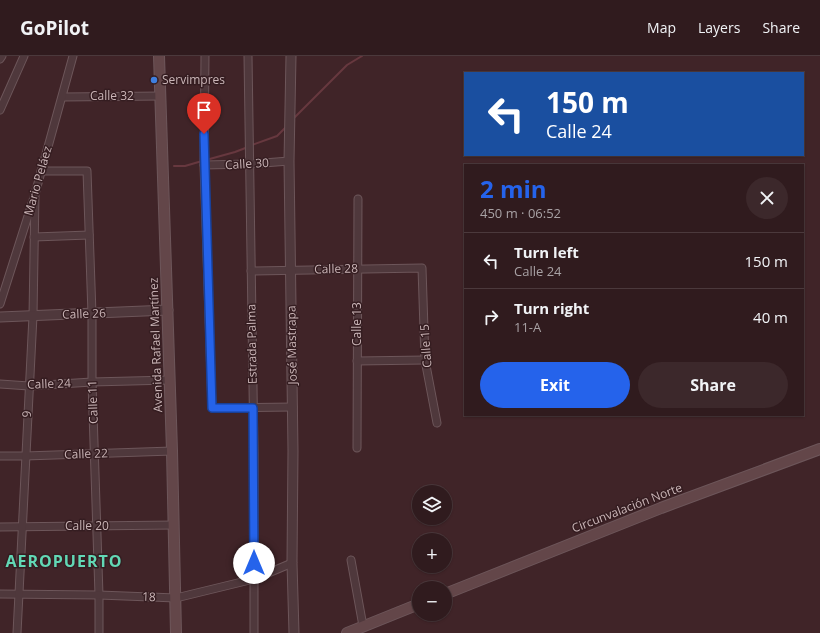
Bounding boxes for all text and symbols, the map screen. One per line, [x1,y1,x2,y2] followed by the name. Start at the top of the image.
[20,15,89,41] text: GoPilot
[647,18,676,37] text: Map
[698,18,740,37] text: Layers
[762,18,800,37] text: Share
[162,71,225,88] place label: Servimpres
[149,75,159,85] marker: Servimpres
[546,83,629,121] text: 150 m
[90,87,134,104] street label: Calle 32
[480,88,532,140] icon: left
[187,93,221,134] pin
[193,99,215,121] icon: arrive
[546,119,612,143] text: Calle 24
[19,144,56,218] street label: Mario Peláez
[225,154,269,173] street label: Calle 30
[480,172,547,205] text: 2 min
[746,177,788,219] button: close
[480,204,561,222] text: 450 m · 06:52
[514,242,579,262] text: Turn left
[480,250,502,272] icon: left
[744,251,788,271] text: 150 m
[314,260,358,277] street label: Calle 28
[514,262,562,280] text: Calle 24
[145,277,166,413] street label: Avenida Rafael Martínez
[514,298,589,318] text: Turn right
[348,302,365,346] street label: Calle 13
[62,304,106,323] street label: Calle 26
[242,304,261,384] street label: Estrada Palma
[282,305,301,386] street label: José Mastrapa
[480,306,502,328] icon: right
[753,307,788,327] text: 40 m
[514,318,541,336] text: 11-A
[415,323,436,369] street label: Calle 15
[480,362,630,408] button: Exit
[638,362,788,408] button: Share
[27,374,71,393] street label: Calle 24
[83,380,102,424] street label: Calle 11
[18,410,35,418] street label: 9
[64,444,108,463] street label: Calle 22
[569,479,685,536] street label: Circunvalación Norte
[412,485,452,621] map controls
[412,485,452,525] button: layers
[65,517,109,534] street label: Calle 20
[412,533,452,573] button: +
[233,542,275,584] position arrow
[6,550,122,572] district label: AEROPUERTO
[412,581,452,621] button: −
[142,588,156,605] street label: 18

